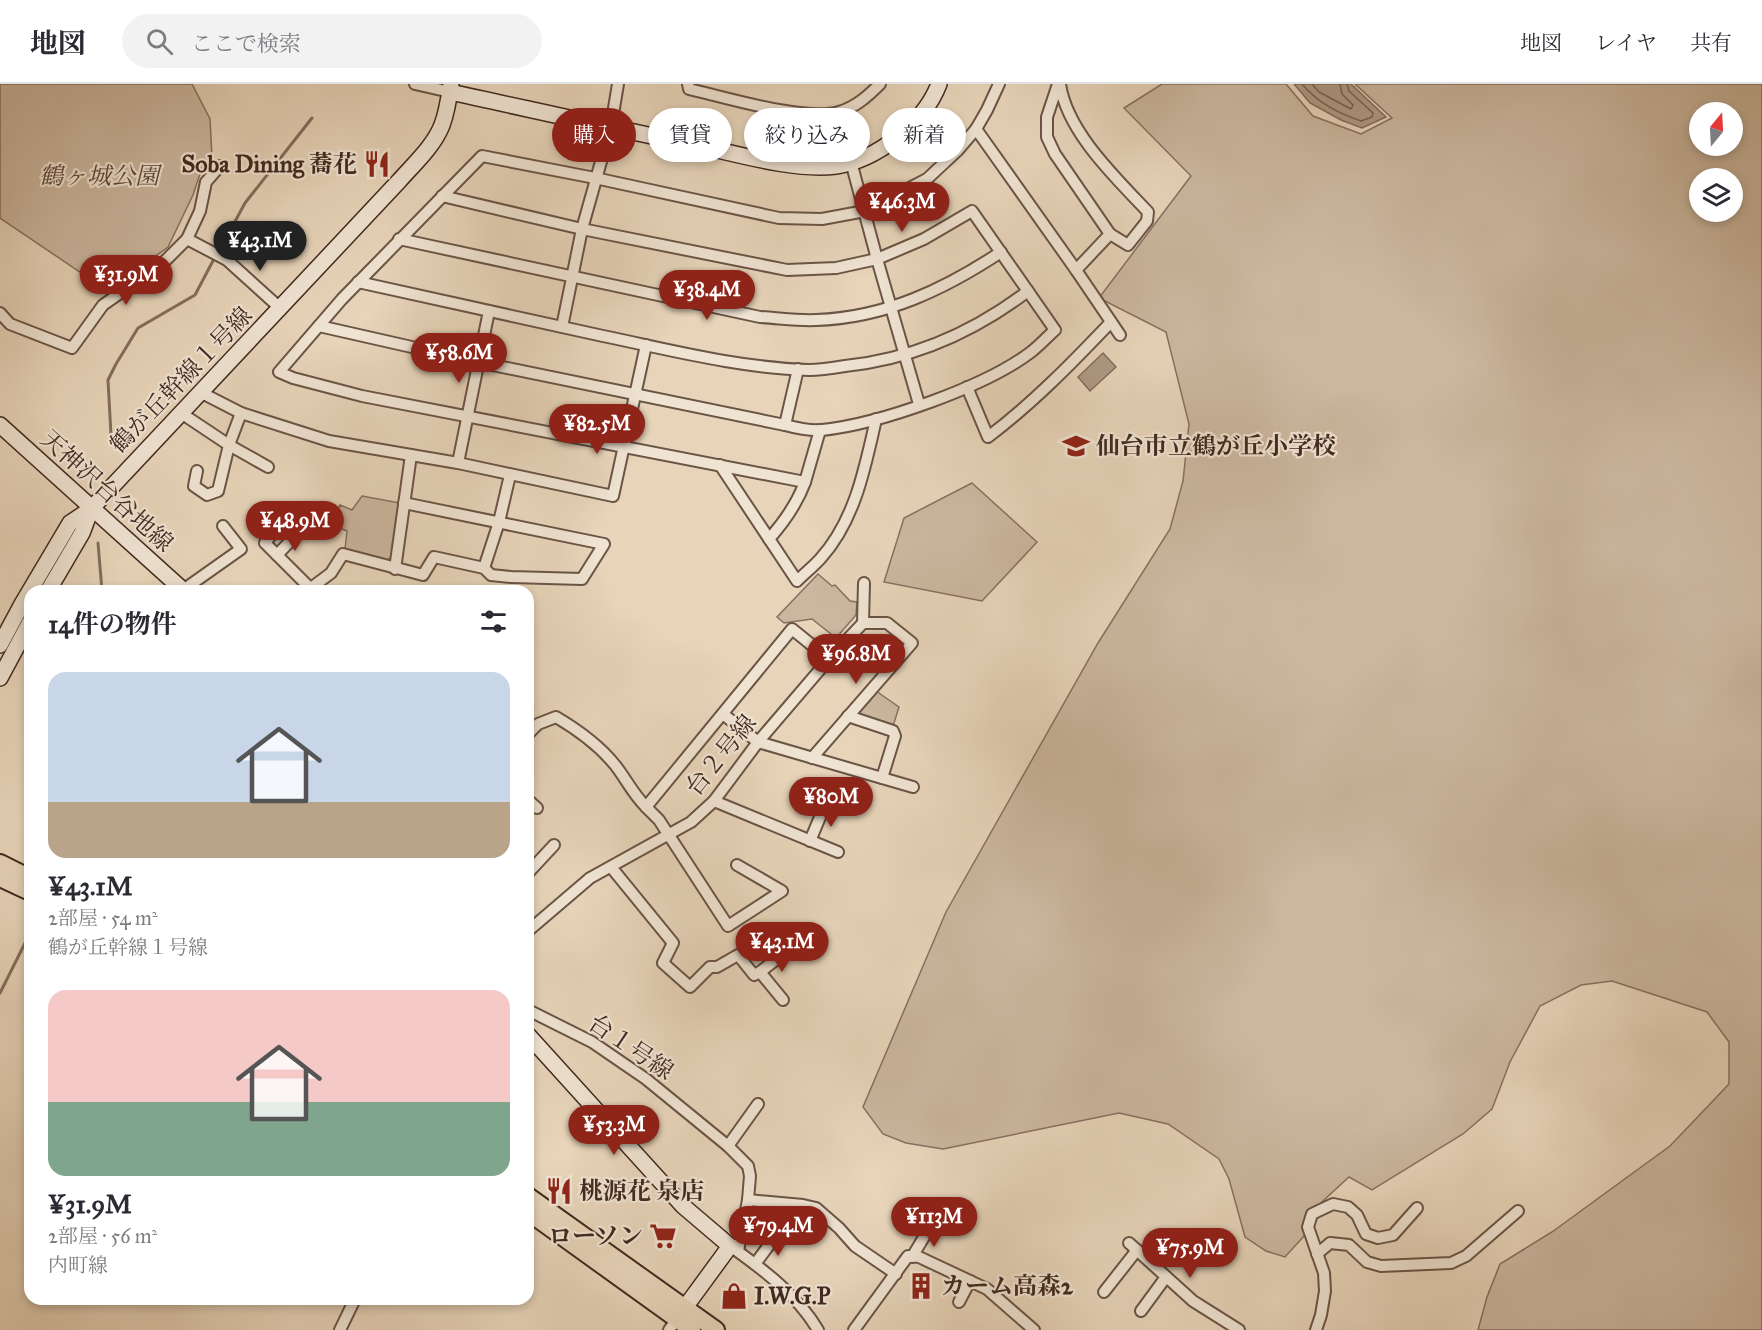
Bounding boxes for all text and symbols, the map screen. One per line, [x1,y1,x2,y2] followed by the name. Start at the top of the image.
[122,14,542,68] search box
[143,25,176,58] icon: search
[30,26,86,61] text: 地図
[191,30,301,57] text: ここで検索
[1520,30,1562,56] text: 地図
[1595,30,1657,56] text: レイヤ
[1690,30,1732,56] text: 共有
[1689,102,1743,156] north arrow
[1689,102,1743,222] map controls
[552,108,636,162] chip: 購入
[648,108,732,162] chip: 賃貸
[744,108,870,162] chip: 絞り込み
[882,108,966,162] chip: 新着
[182,149,357,179] place label: Soba Dining 蕎花
[362,149,392,179] restaurant icon: Soba Dining 蕎花
[39,161,163,191] park label: 鶴ヶ城公園
[1689,168,1743,222] button: layers
[853,182,951,233] pin: ¥46.3M
[868,189,936,213] text: ¥46.3M
[211,221,309,272] pin: ¥43.1M
[228,228,292,252] text: ¥43.1M
[77,255,175,306] pin: ¥31.9M
[94,262,158,286] text: ¥31.9M
[658,270,756,321] pin: ¥38.4M
[673,277,741,301] text: ¥38.4M
[104,301,258,459] street label: 鶴が丘幹線１号線
[410,333,508,384] pin: ¥58.6M
[425,340,493,364] text: ¥58.6M
[548,404,646,455] pin: ¥82.5M
[563,411,631,435] text: ¥82.5M
[35,424,179,558] street label: 天神沢台谷地線
[1061,431,1091,461] school or university icon: 仙台市立鶴が丘小学校
[1096,431,1336,461] place label: 仙台市立鶴が丘小学校
[246,501,344,552] pin: ¥48.9M
[260,508,330,532] text: ¥48.9M
[477,605,510,638] icon: filters
[48,608,177,640] text: 14件の物件
[807,634,905,685] pin: ¥96.8M
[821,641,891,665] text: ¥96.8M
[679,708,763,802] street label: 台２号線
[225,711,333,819] icon: home
[795,777,867,828] pin: ¥80M
[803,784,859,808] text: ¥80M
[48,870,132,902] text: ¥43.1M
[48,906,158,930] text: 2部屋 · 54 m²
[733,922,831,973] pin: ¥43.1M
[750,929,814,953] text: ¥43.1M
[48,935,208,959] text: 鶴が丘幹線１号線
[583,1008,679,1086] street label: 台１号線
[225,1029,333,1137] icon: home
[565,1105,663,1156] pin: ¥53.3M
[582,1112,646,1136] text: ¥53.3M
[544,1176,574,1206] restaurant icon: 桃源花 泉店
[579,1176,704,1206] place label: 桃源花 泉店
[48,1188,132,1220] text: ¥31.9M
[892,1197,976,1248] pin: ¥113M
[905,1204,963,1228] text: ¥113M
[729,1206,827,1257] pin: ¥79.4M
[743,1213,813,1237] text: ¥79.4M
[548,1221,643,1251] place label: ローソン
[648,1221,678,1251] supermarket icon: ローソン
[48,1224,157,1248] text: 2部屋 · 56 m²
[1141,1228,1239,1279] pin: ¥75.9M
[1156,1235,1224,1259] text: ¥75.9M
[48,1253,108,1277] text: 内町線
[906,1271,936,1301] building icon: カーム高森2
[941,1271,1074,1301] place label: カーム高森2
[719,1281,749,1311] shop icon: I.W.G.P
[754,1281,831,1311] place label: I.W.G.P

